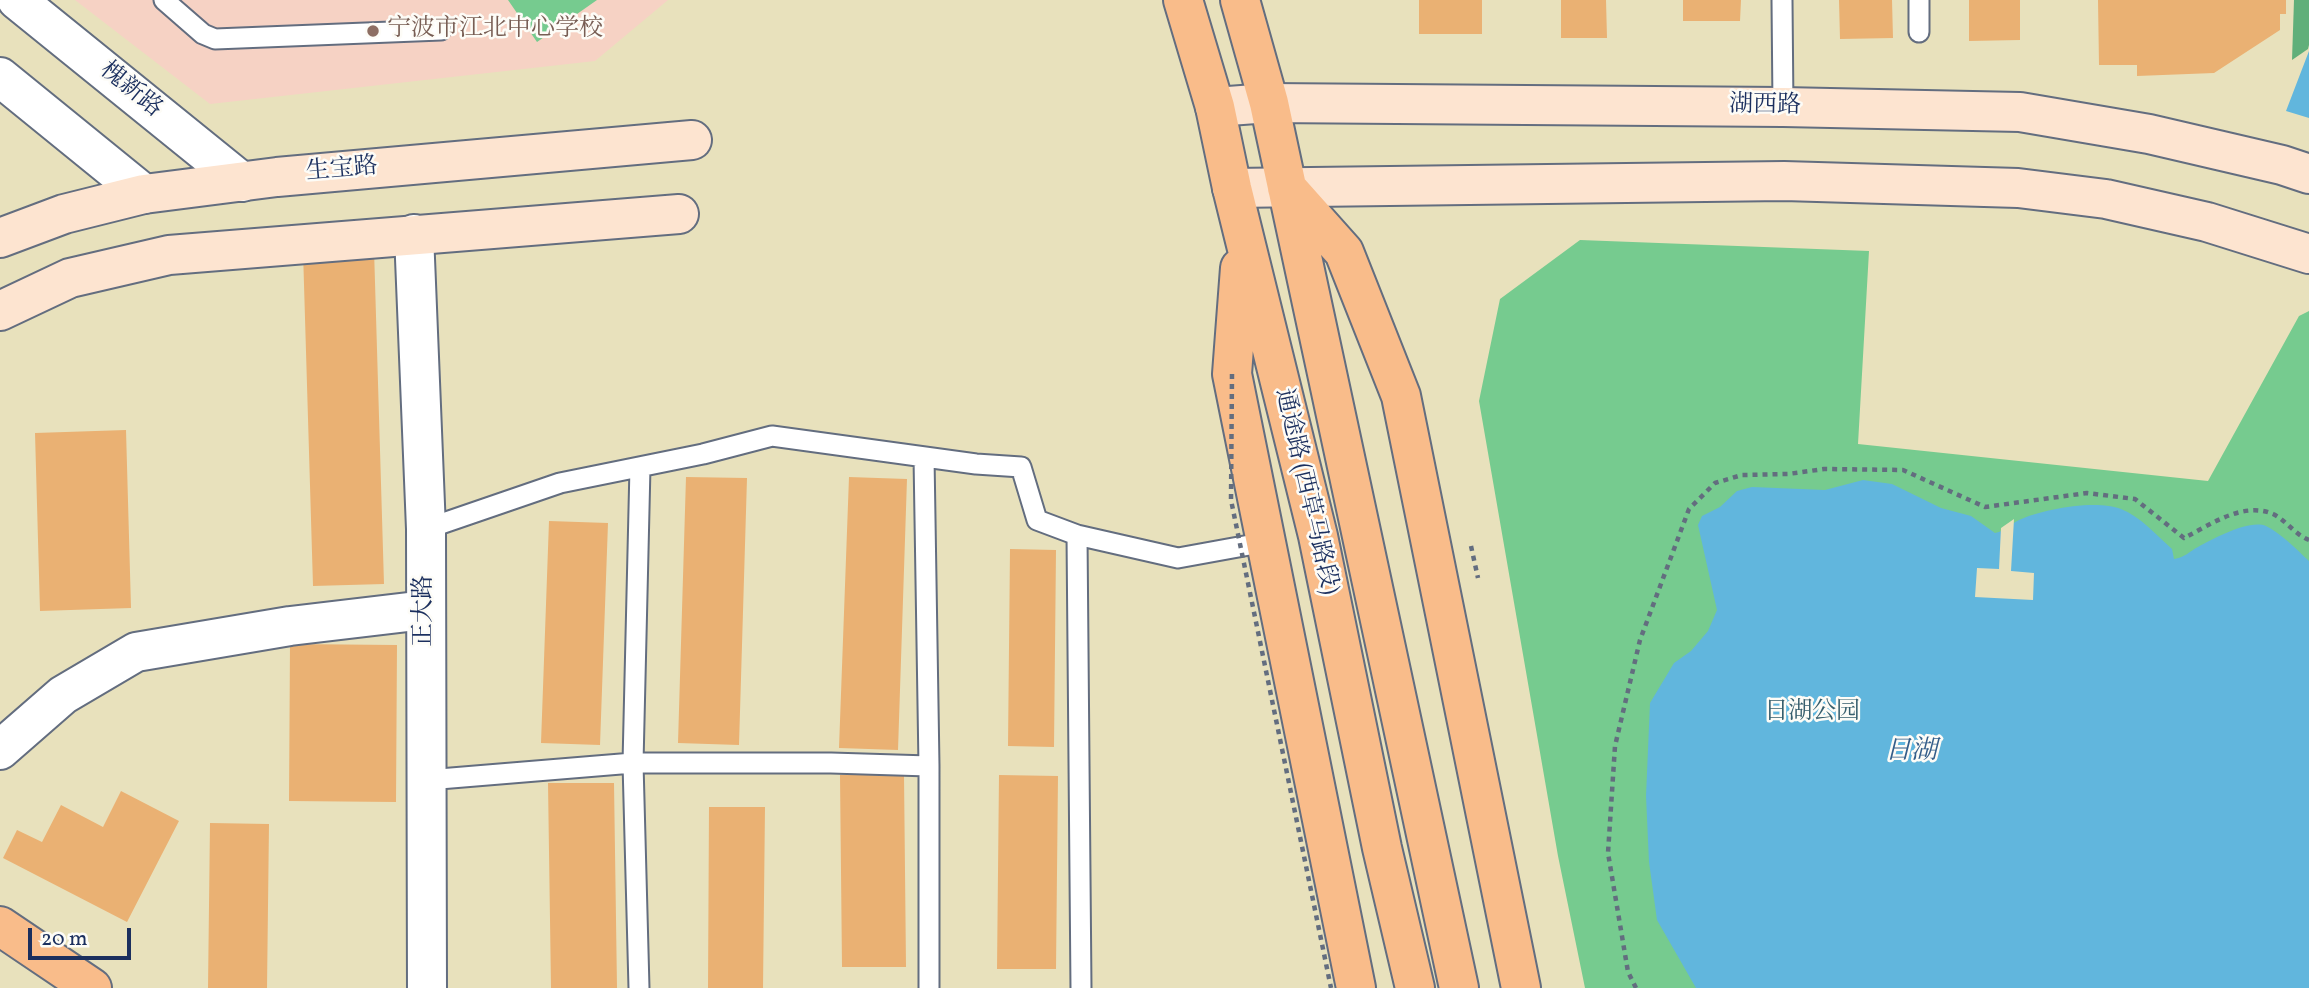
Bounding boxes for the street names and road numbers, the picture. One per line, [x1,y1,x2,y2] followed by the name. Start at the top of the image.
[93,57,167,125] street label: 槐新路
[1729,92,1801,122] street label: 湖西路
[305,154,379,188] street label: 生宝路
[1267,386,1343,598] street label: 通途路 (西草马路段)
[412,575,440,647] street label: 正大路

